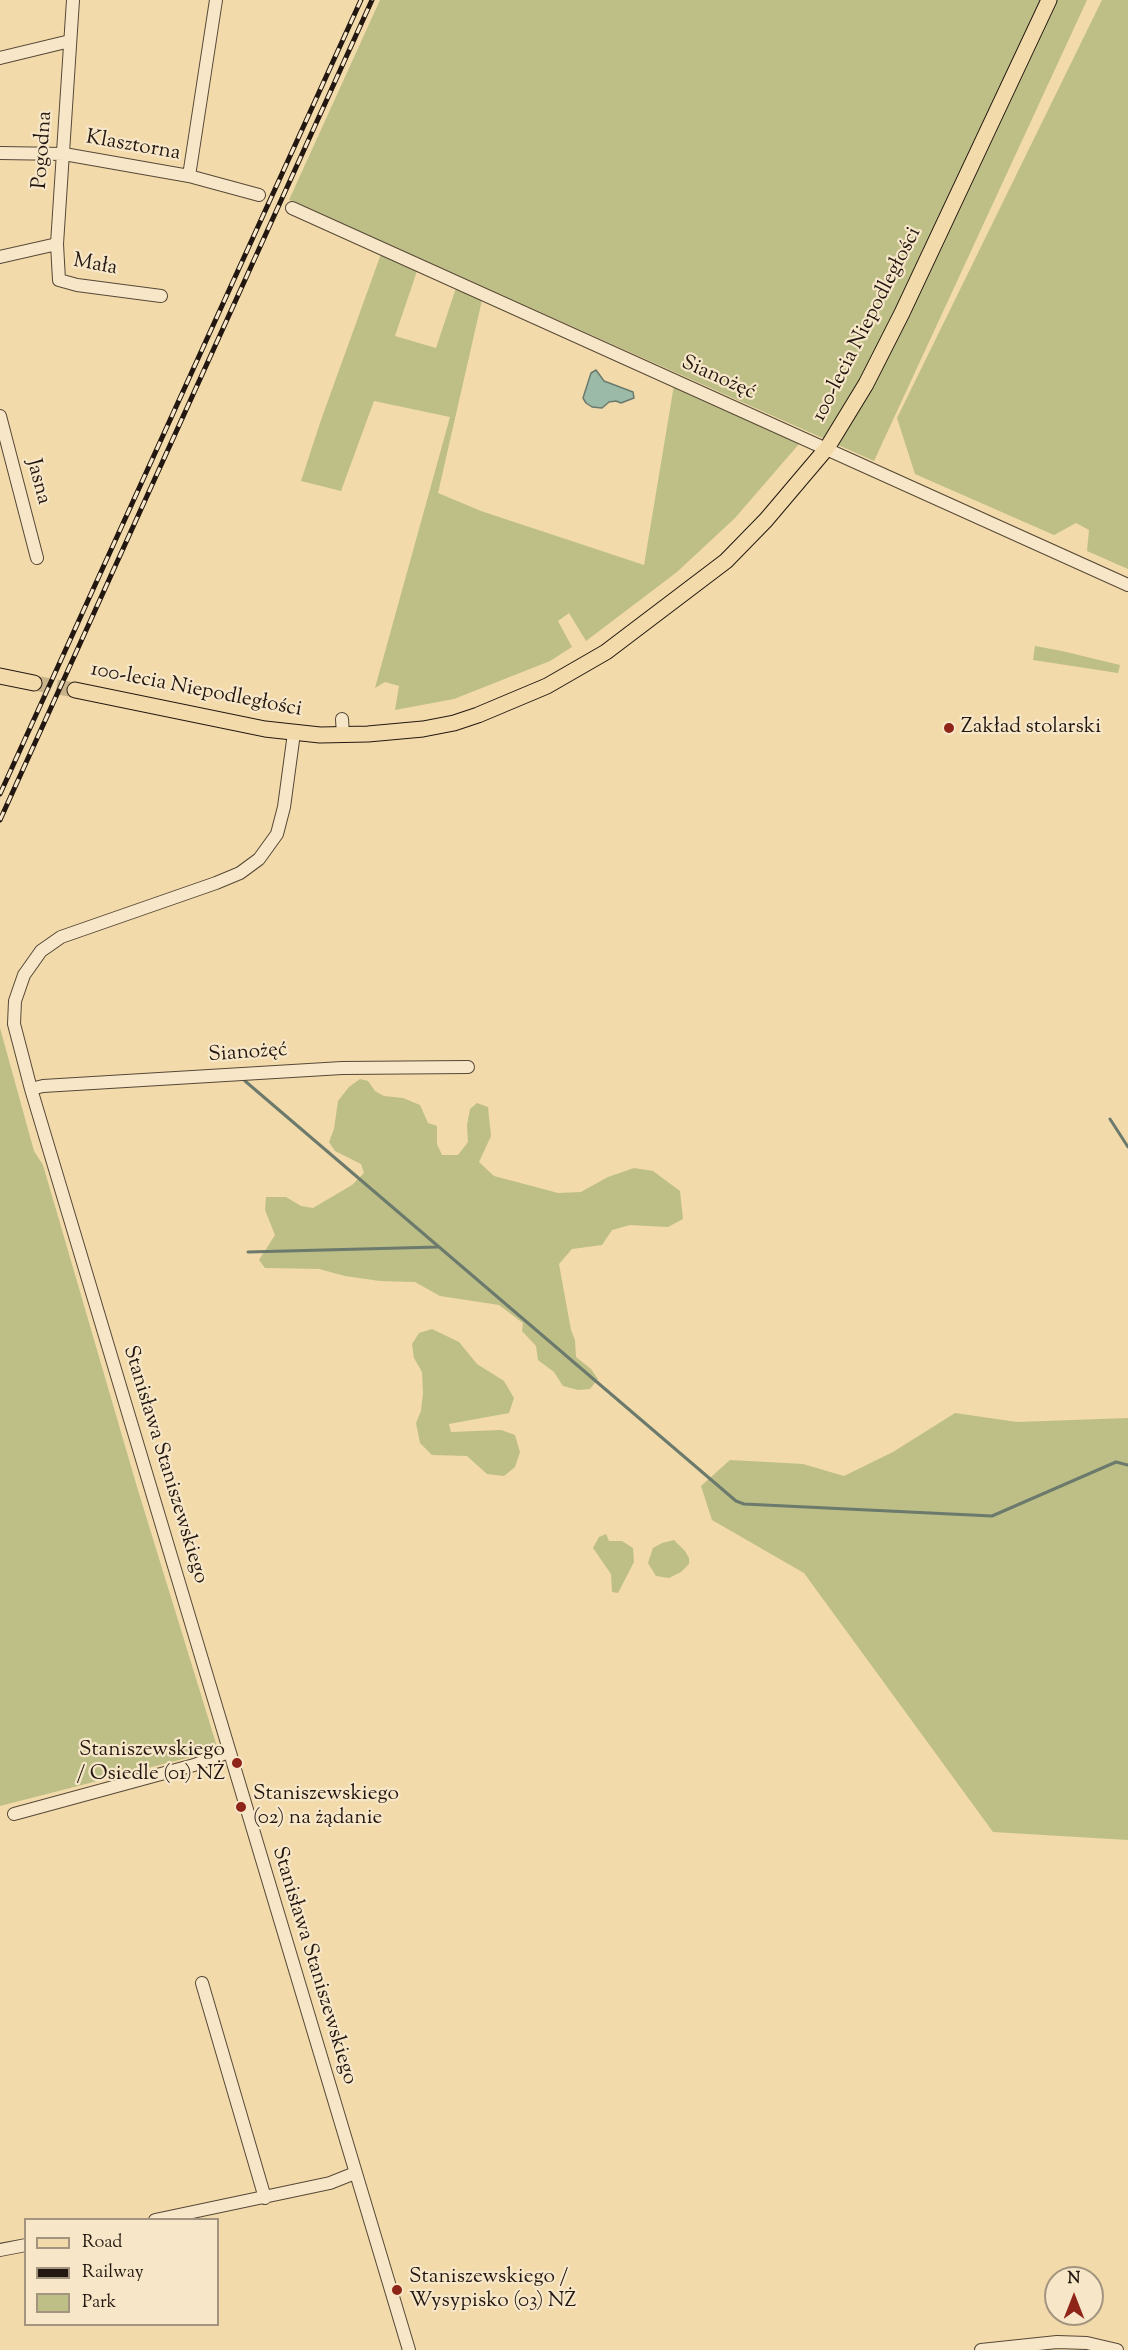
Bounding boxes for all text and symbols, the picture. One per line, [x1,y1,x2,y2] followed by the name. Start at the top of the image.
[29,110,59,190] street label: Pogodna
[84,126,182,168] street label: Klasztorna
[808,224,928,426] street label: 100-lecia Niepodległości
[71,250,119,282] street label: Mała
[677,351,759,407] street label: Sianożęć
[19,456,55,508] street label: Jasna
[88,658,304,724] street label: 100-lecia Niepodległości
[961,715,1101,741] place label: Zakład stolarski
[942,721,956,735] marker: Zakład stolarski
[208,1039,288,1069] street label: Sianożęć
[116,1343,212,1587] street label: Stanisława Staniszewskiego
[76,1738,225,1788] place label: Staniszewskiego / Osiedle (01) NŻ
[230,1756,244,1770] marker: Staniszewskiego / Osiedle (01) NŻ
[253,1782,399,1832] place label: Staniszewskiego (02) na żądanie
[234,1800,248,1814] marker: Staniszewskiego (02) na żądanie
[265,1844,361,2088] street label: Stanisława Staniszewskiego
[24,2218,219,2326] legend
[82,2230,122,2256] text: Road
[82,2260,144,2286] text: Railway
[409,2265,576,2315] place label: Staniszewskiego / Wysypisko (03) NŻ
[1044,2266,1104,2326] north arrow
[1068,2268,1080,2291] text: N
[390,2283,404,2297] marker: Staniszewskiego / Wysypisko (03) NŻ
[82,2290,116,2316] text: Park

